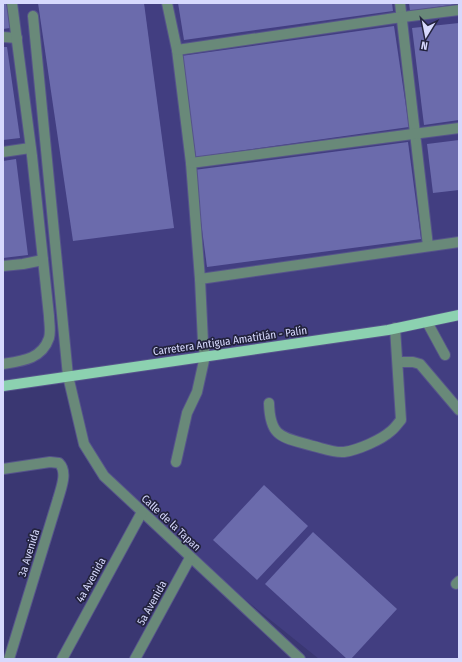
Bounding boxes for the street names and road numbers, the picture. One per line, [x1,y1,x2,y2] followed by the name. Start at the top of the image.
[152,324,308,358] street label: Carretera Antigua Amatitlán - Palín
[139,492,203,554] street label: Calle de la Tapan
[16,528,42,578] street label: 3a Avenida
[73,555,109,605] street label: 4a Avenida
[134,578,170,628] street label: 5a Avenida

